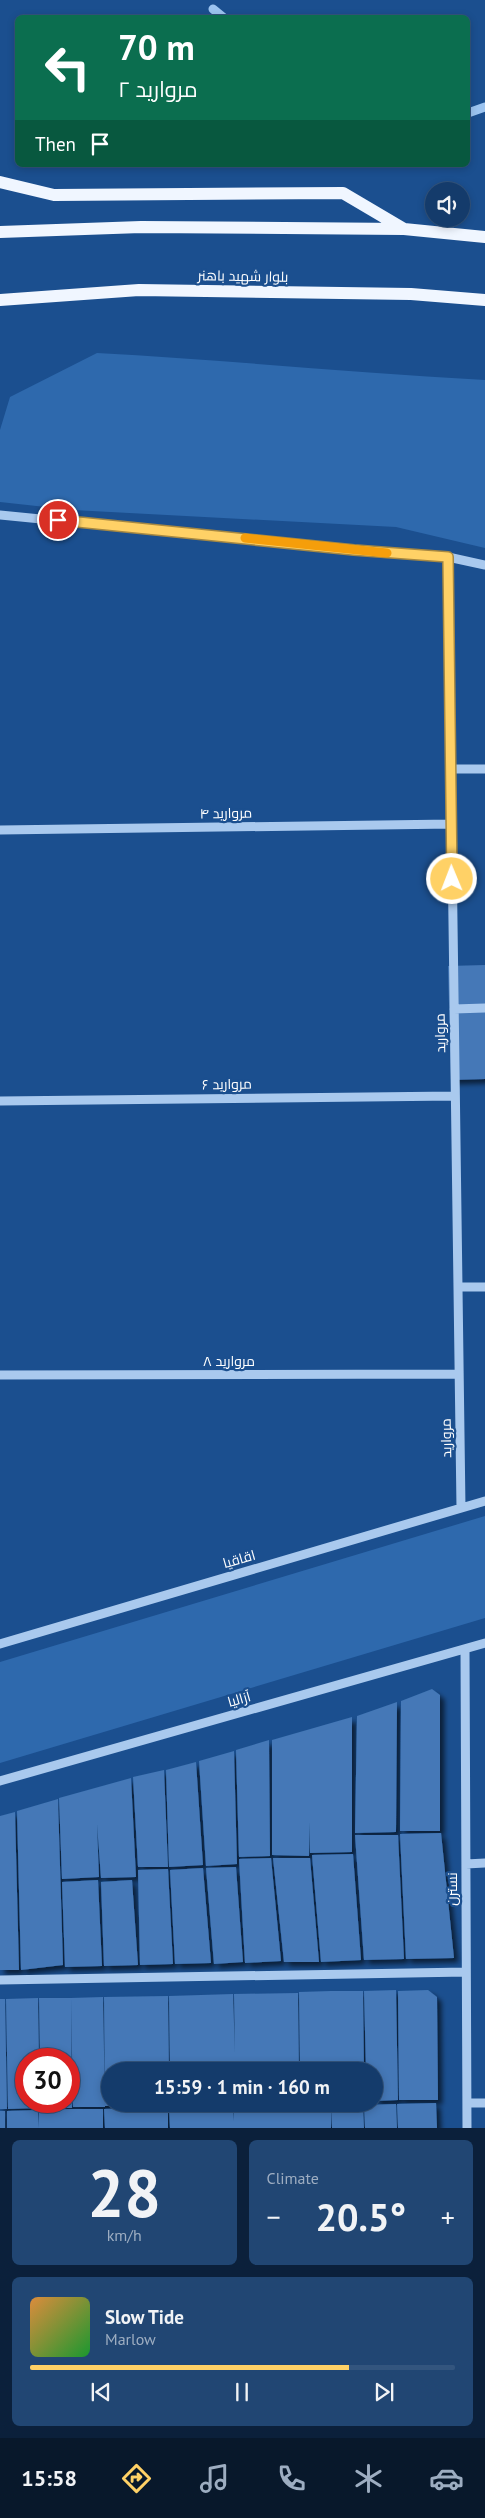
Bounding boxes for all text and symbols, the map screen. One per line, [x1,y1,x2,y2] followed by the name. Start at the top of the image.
[118,24,195,70] text: 70 m
[35,35,100,100] icon: left
[118,75,198,103] text: مروارید ۲
[86,130,114,158] icon: arrive
[35,132,76,156] text: Then
[425,182,470,227] map controls
[425,182,470,227] button: sound
[196,266,289,286] street label: بلوار شهید باهنر
[37,499,79,541] pin
[44,506,72,534] icon: arrive
[200,804,252,822] street label: مروارید ۴
[425,852,477,904] position arrow
[431,1013,449,1053] street label: مروارید
[202,1075,252,1093] street label: مروارید ۶
[203,1352,255,1370] street label: مروارید ۸
[437,1418,455,1458] street label: مروارید
[221,1546,257,1572] street label: اقاقیا
[225,1687,253,1711] street label: آزالیا
[443,1872,461,1906] street label: نسترن
[15,2048,80,2113] speed limit sign: 30
[154,2075,330,2099] text: 15:59 · 1 min · 160 m
[87,2150,161,2234] text: 28
[267,2168,319,2188] text: Climate
[315,2192,406,2241] text: 20.5°
[267,2198,281,2235] text: −
[441,2198,455,2235] text: +
[107,2225,142,2245] text: km/h
[105,2305,184,2329] text: Slow Tide
[105,2329,156,2349] text: Marlow
[87,2378,115,2406] icon: previous
[228,2378,256,2406] icon: pause
[370,2378,398,2406] icon: next
[119,2461,154,2496] icon: directions
[197,2461,232,2496] icon: music
[274,2461,309,2496] icon: phone
[351,2461,386,2496] icon: climate
[429,2461,464,2496] icon: car
[21,2464,77,2492] text: 15:58

